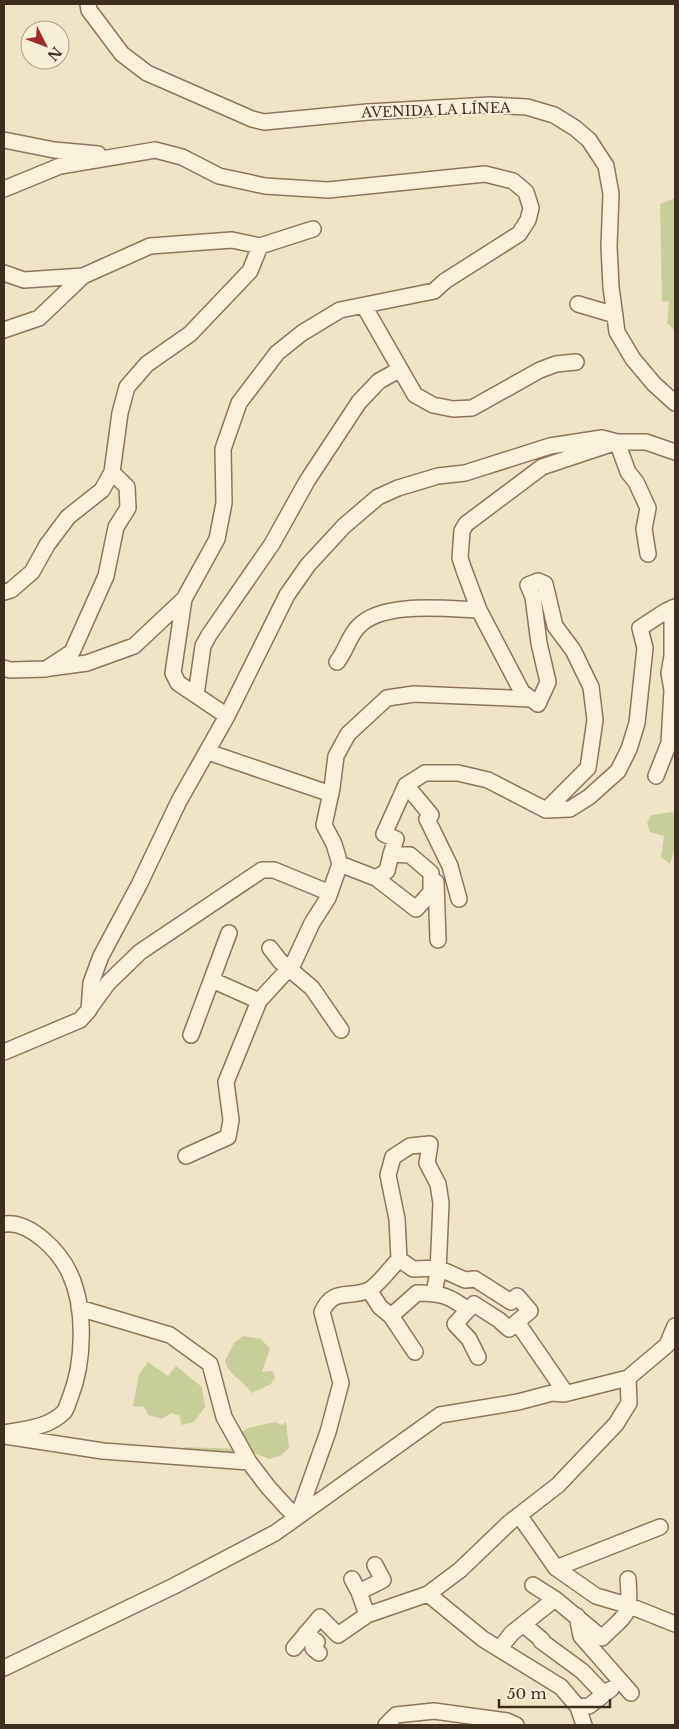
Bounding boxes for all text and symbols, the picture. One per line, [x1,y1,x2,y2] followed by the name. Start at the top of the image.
[20,20,70,70] north arrow
[44,43,66,65] text: N
[360,98,511,122] street label: AVENIDA LA LÍNEA
[499,1676,610,1708] scale bar
[507,1684,547,1703] text: 50 m

